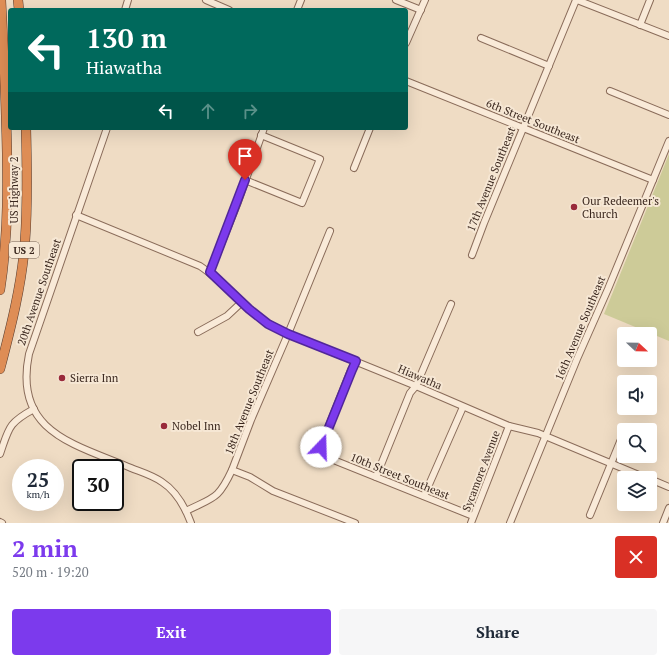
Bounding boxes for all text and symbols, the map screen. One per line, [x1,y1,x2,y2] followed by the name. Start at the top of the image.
[86,19,167,56] text: 130 m
[20,24,72,76] icon: left
[86,55,162,79] text: Hiawatha
[484,96,582,146] street label: 6th Street Southeast
[155,100,177,122] icon: left
[197,100,219,122] icon: ahead
[239,100,261,122] icon: right
[464,125,518,233] street label: 17th Avenue Southeast
[228,139,262,180] pin
[234,145,256,167] icon: arrive
[7,156,21,224] street label: US Highway 2
[582,194,659,221] place label: Our Redeemer's Church
[569,202,579,212] marker: Our Redeemer's Church
[14,237,64,347] street label: 20th Avenue Southeast
[9,242,39,258] road number: US 2
[552,274,608,382] street label: 16th Avenue Southeast
[617,327,657,367] north arrow
[617,327,657,511] map controls
[221,347,277,457] street label: 18th Avenue Southeast
[396,361,445,393] street label: Hiawatha
[70,371,119,385] place label: Sierra Inn
[57,373,67,383] marker: Sierra Inn
[617,375,657,415] button: sound
[172,419,221,433] place label: Nobel Inn
[159,421,169,431] marker: Nobel Inn
[617,423,657,463] button: search
[300,426,342,468] position arrow
[459,428,503,514] street label: Sycamore Avenue
[348,450,452,502] street label: 10th Street Southeast
[72,459,124,511] speed limit sign: 30
[27,466,49,493] text: 25
[617,471,657,511] button: layers
[26,488,50,501] text: km/h
[12,532,78,564] text: 2 min
[615,536,657,578] button: close
[12,563,89,581] text: 520 m · 19:20
[12,609,331,655] button: Exit
[339,609,657,655] button: Share

